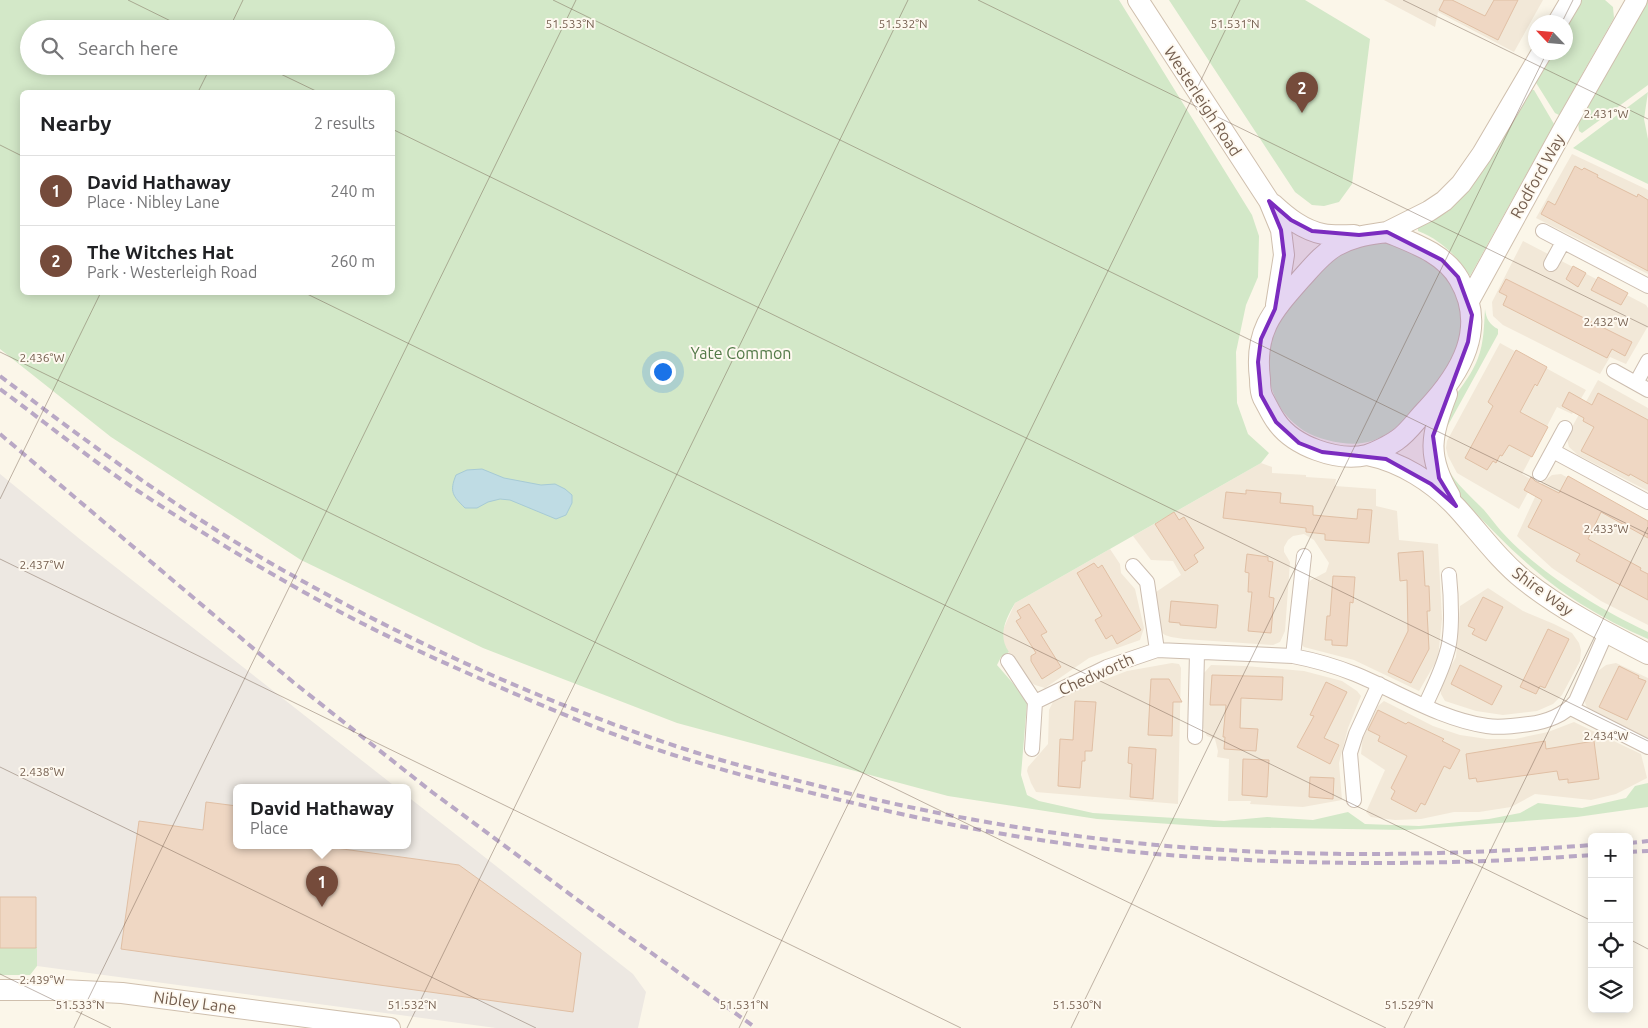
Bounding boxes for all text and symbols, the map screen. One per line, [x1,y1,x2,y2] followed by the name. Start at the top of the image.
[1528,15,1573,60] north arrow
[545,17,595,30] text: 51.533°N
[878,17,928,30] text: 51.532°N
[1210,17,1260,30] text: 51.531°N
[20,20,395,75] search box
[38,34,66,62] icon: search
[78,37,178,59] text: Search here
[1161,43,1245,159] street label: Westerleigh Road
[1286,72,1318,113] pin: 2
[1584,107,1629,120] text: 2.431°W
[40,111,111,135] text: Nearby
[314,114,375,132] text: 2 results
[1506,130,1568,221] street label: Rodford Way
[87,171,231,193] text: David Hathaway
[51,182,61,200] text: 1
[330,182,375,200] text: 240 m
[87,193,220,211] text: Place · Nibley Lane
[87,241,234,263] text: The Witches Hat
[51,252,61,270] text: 2
[330,252,375,270] text: 260 m
[87,263,257,281] text: Park · Westerleigh Road
[1584,315,1629,328] text: 2.432°W
[691,344,791,362] park label: Yate Common
[20,351,65,364] text: 2.436°W
[650,359,676,385] your location
[1584,522,1629,535] text: 2.433°W
[20,558,65,571] text: 2.437°W
[1509,563,1577,619] street label: Shire Way
[1056,649,1136,699] street label: Chedworth
[1584,729,1629,742] text: 2.434°W
[20,765,65,778] text: 2.438°W
[233,784,411,849] popup
[250,797,394,819] text: David Hathaway
[250,819,288,837] text: Place
[1588,833,1633,1013] map controls
[1588,833,1633,878] button: +
[306,866,338,907] pin: 1
[1588,878,1633,923] button: −
[1588,923,1633,968] button: locate
[1588,968,1633,1013] button: layers
[20,973,65,986] text: 2.439°W
[152,987,238,1017] street label: Nibley Lane
[55,998,105,1011] text: 51.533°N
[387,998,437,1011] text: 51.532°N
[719,998,769,1011] text: 51.531°N
[1052,998,1102,1011] text: 51.530°N
[1384,998,1434,1011] text: 51.529°N

